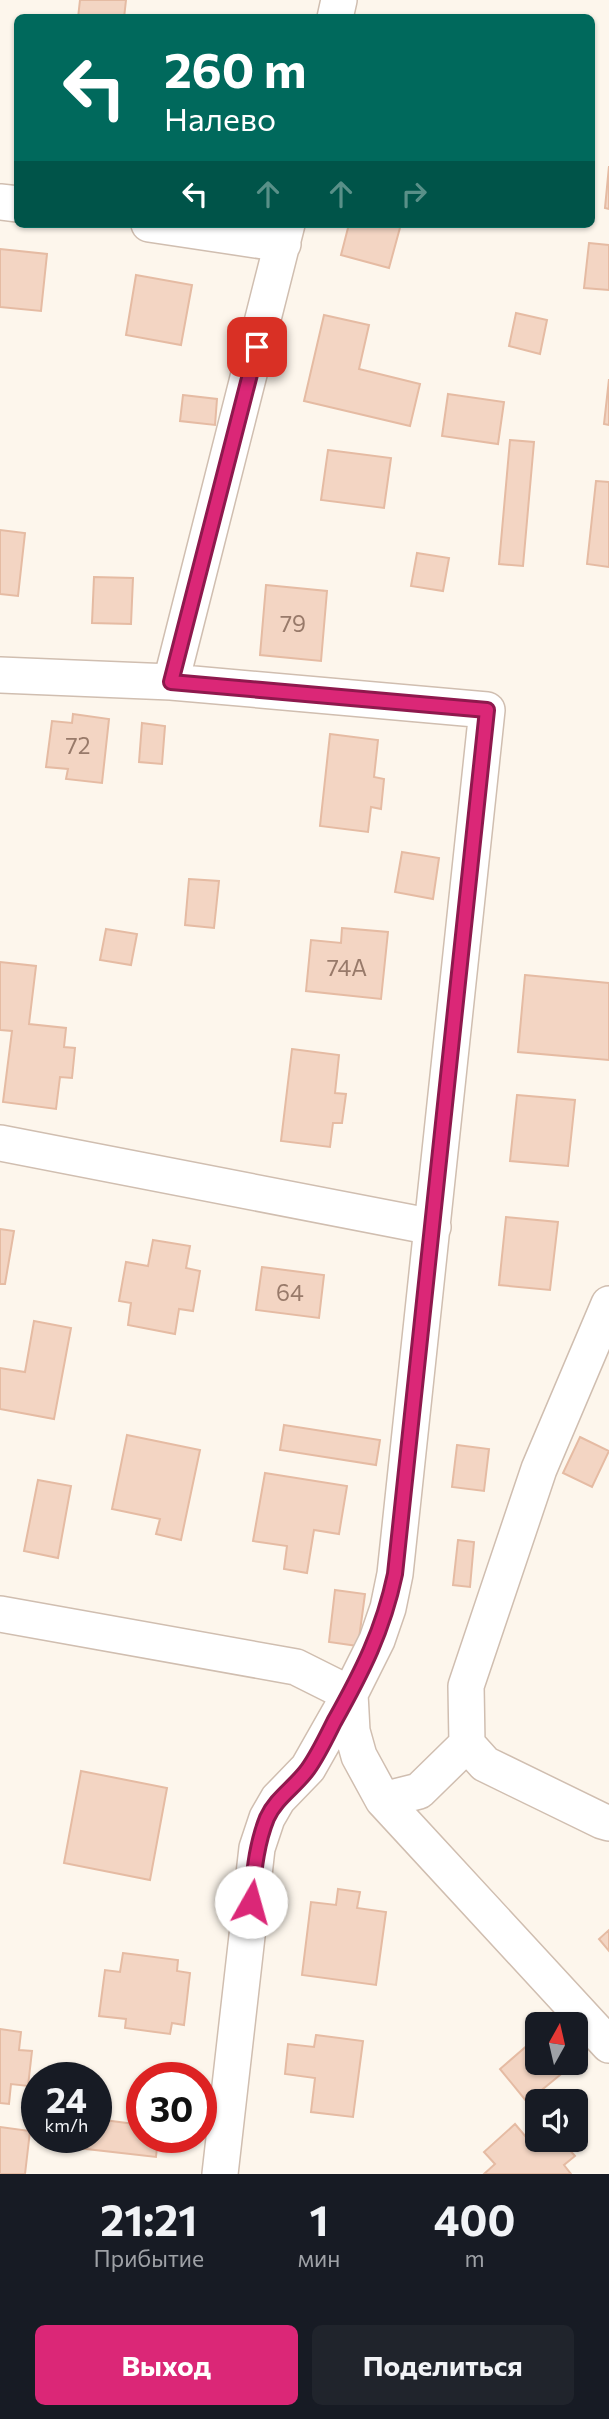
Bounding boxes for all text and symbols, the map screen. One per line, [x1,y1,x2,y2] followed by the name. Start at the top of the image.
[164,38,306,98] text: 260 m
[49,42,140,133] icon: left
[164,98,276,138] text: Налево
[176,175,214,213] icon: left
[249,175,287,213] icon: ahead
[322,175,360,213] icon: ahead
[395,175,433,213] icon: right
[227,317,287,377] pin
[238,328,276,366] icon: arrive
[280,609,306,637] house number: 79
[66,731,90,759] house number: 72
[327,953,367,981] house number: 74А
[276,1278,304,1306] house number: 64
[214,1865,288,1939] position arrow
[525,2012,588,2076] north arrow
[525,2012,588,2152] map controls
[126,2062,217,2153] speed limit sign: 30
[46,2077,87,2120] text: 24
[525,2089,588,2152] button: sound
[45,2114,88,2136] text: km/h
[100,2193,197,2245] text: 21:21
[309,2193,328,2245] text: 1
[434,2193,515,2245] text: 400
[94,2244,204,2272] text: Прибытие
[298,2244,340,2272] text: мин
[465,2244,485,2272] text: m
[35,2325,298,2405] button: Выход
[312,2325,574,2405] button: Поделиться

